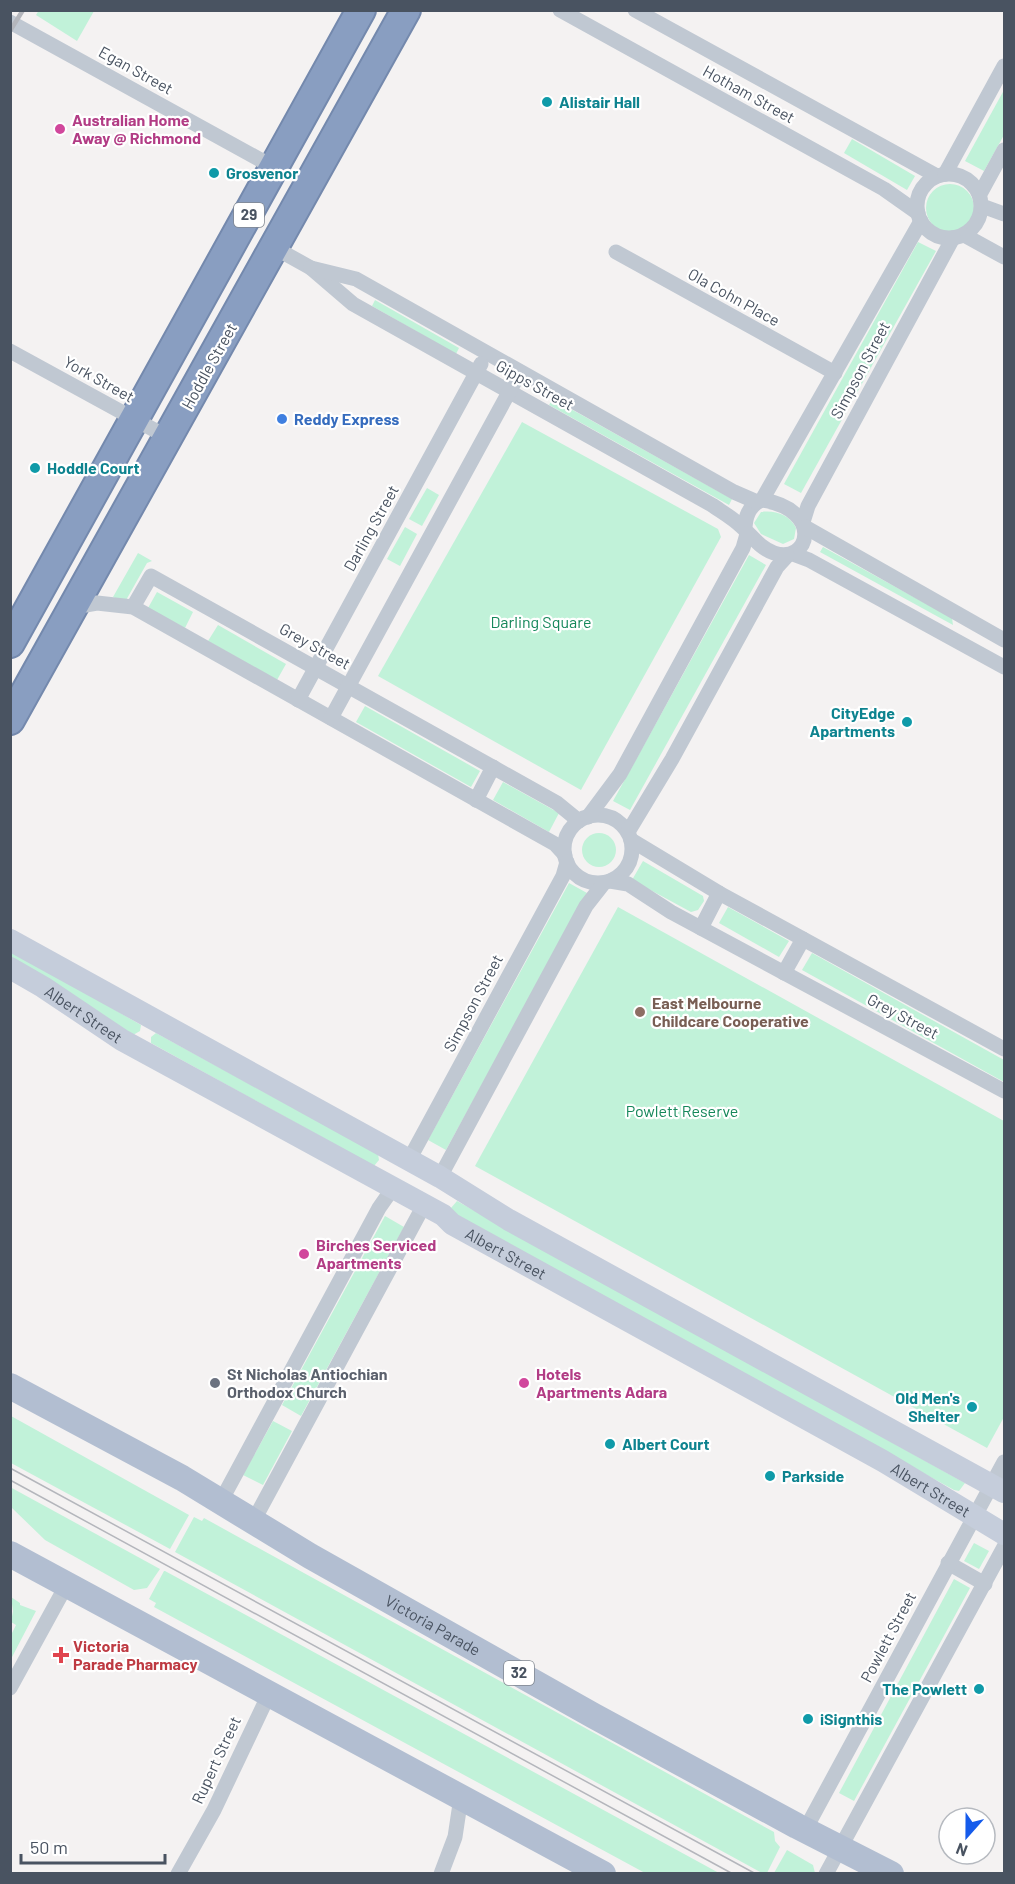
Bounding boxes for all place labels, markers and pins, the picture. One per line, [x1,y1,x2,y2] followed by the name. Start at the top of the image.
[559,92,640,111] place label: Alistair Hall
[540,95,554,109] marker: Alistair Hall
[72,110,201,147] place label: Australian Home Away @ Richmond
[53,122,67,136] marker: Australian Home Away @ Richmond
[226,163,298,182] place label: Grosvenor
[207,166,221,180] marker: Grosvenor
[294,409,399,428] place label: Reddy Express
[275,412,289,426] marker: Reddy Express
[47,458,140,477] place label: Hoddle Court
[28,461,42,475] marker: Hoddle Court
[810,703,895,740] place label: CityEdge Apartments
[900,715,914,729] marker: CityEdge Apartments
[652,993,809,1030] place label: East Melbourne Childcare Cooperative
[633,1005,647,1019] marker: East Melbourne Childcare Cooperative
[316,1235,436,1272] place label: Birches Serviced Apartments
[297,1247,311,1261] marker: Birches Serviced Apartments
[227,1364,388,1401] place label: St Nicholas Antiochian Orthodox Church
[536,1364,667,1401] place label: Hotels Apartments Adara
[208,1376,222,1390] marker: St Nicholas Antiochian Orthodox Church
[517,1376,531,1390] marker: Hotels Apartments Adara
[895,1388,960,1425] place label: Old Men's Shelter
[965,1400,979,1414] marker: Old Men's Shelter
[622,1434,710,1453] place label: Albert Court
[603,1437,617,1451] marker: Albert Court
[782,1466,845,1485] place label: Parkside
[763,1469,777,1483] marker: Parkside
[73,1636,198,1673] place label: Victoria Parade Pharmacy
[54,1648,68,1662] marker: Victoria Parade Pharmacy
[882,1679,967,1698] place label: The Powlett
[972,1682,986,1696] marker: The Powlett
[820,1709,882,1728] place label: iSignthis
[801,1712,815,1726] marker: iSignthis

